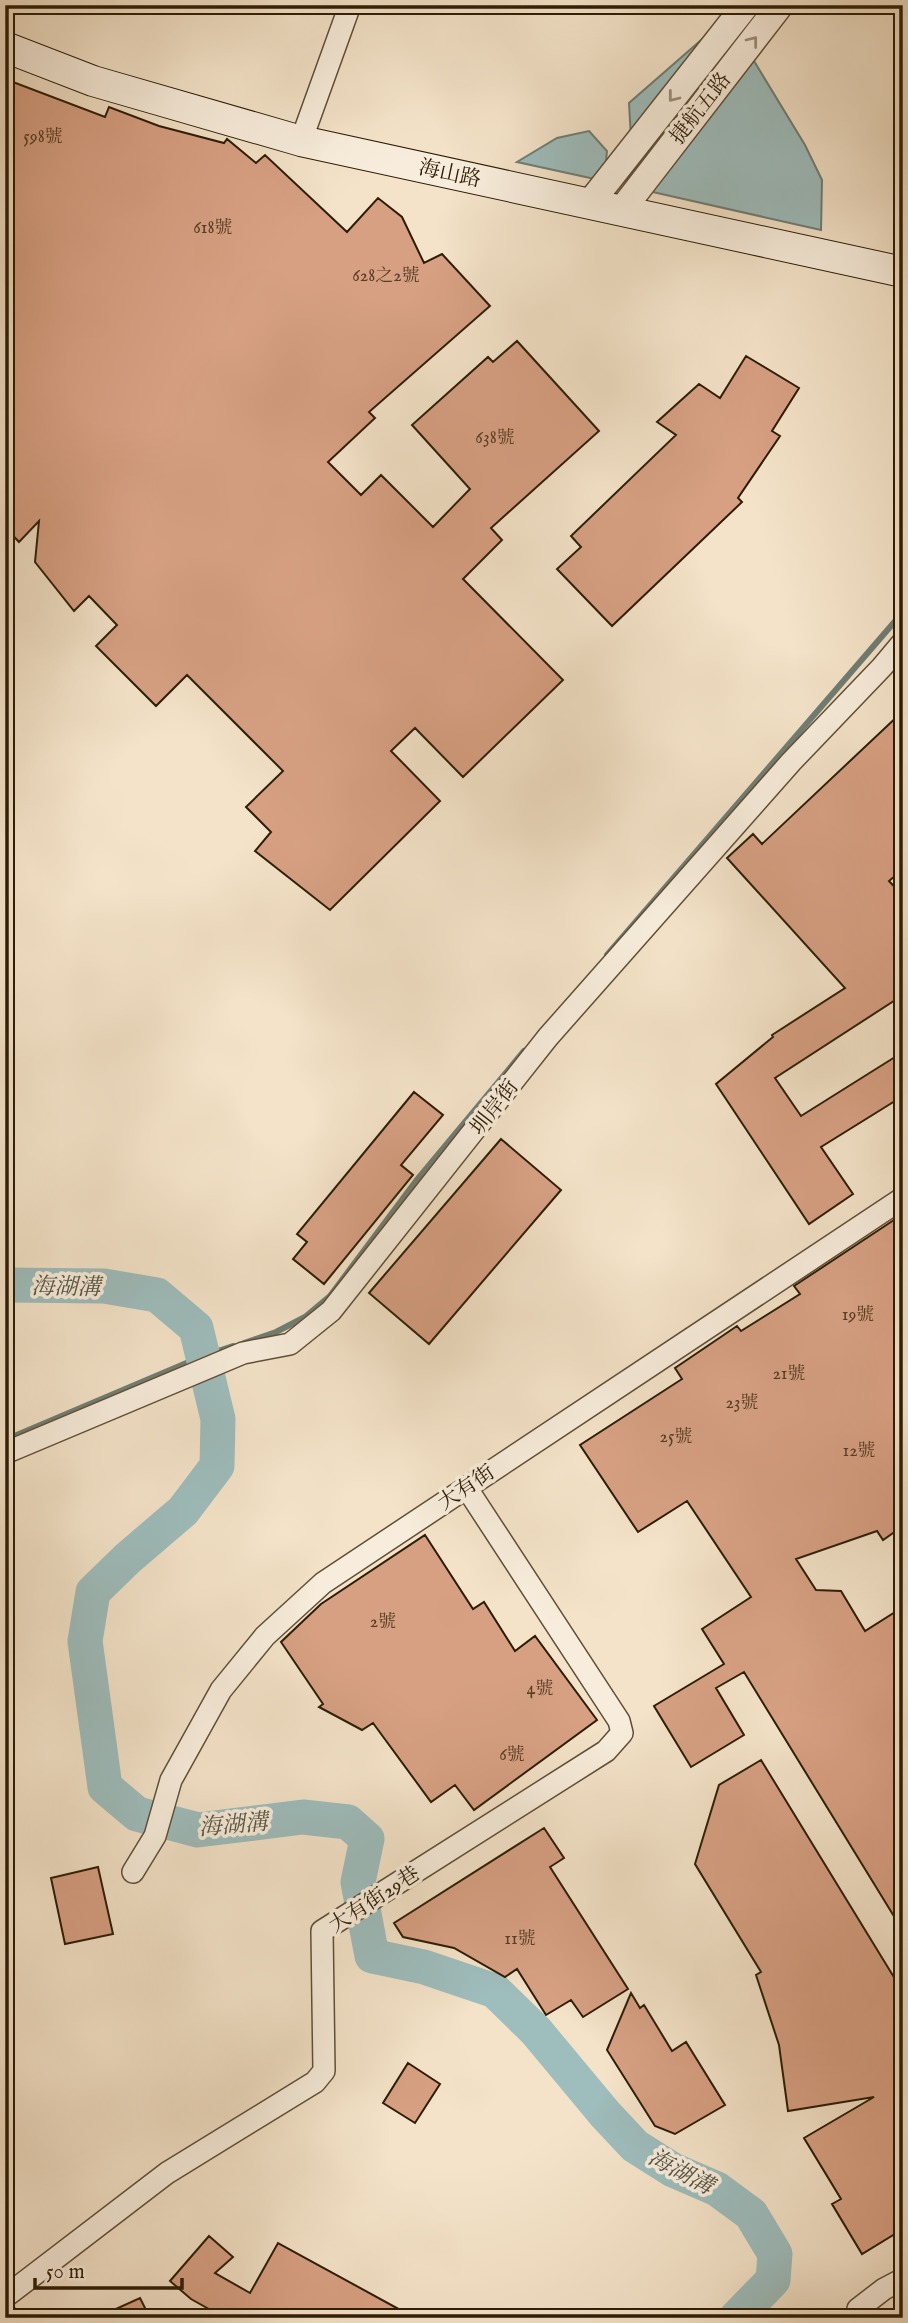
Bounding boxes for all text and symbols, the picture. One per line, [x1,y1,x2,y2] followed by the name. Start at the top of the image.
[744,36,757,48] one-way arrow
[665,68,738,150] street label: 捷航五路
[669,89,681,102] one-way arrow
[23,126,63,149] house number: 598號
[416,155,483,194] street label: 海山路
[193,217,233,240] house number: 618號
[352,265,420,288] house number: 628之2號
[475,427,515,450] house number: 638號
[465,1075,525,1141] street label: 圳岸街
[31,1272,105,1303] water label: 海湖溝
[842,1304,874,1327] house number: 19號
[772,1363,806,1386] house number: 21號
[725,1392,759,1415] house number: 23號
[660,1426,692,1449] house number: 25號
[842,1440,876,1463] house number: 12號
[433,1459,501,1517] street label: 大有街
[370,1611,396,1634] house number: 2號
[527,1678,553,1701] house number: 4號
[499,1744,525,1767] house number: 6號
[197,1808,273,1843] water label: 海湖溝
[324,1861,425,1940] street label: 大有街29巷
[504,1928,536,1951] house number: 11號
[643,2143,721,2203] water label: 海湖溝
[35,2246,182,2290] scale bar
[46,2259,85,2286] text: 50 m

